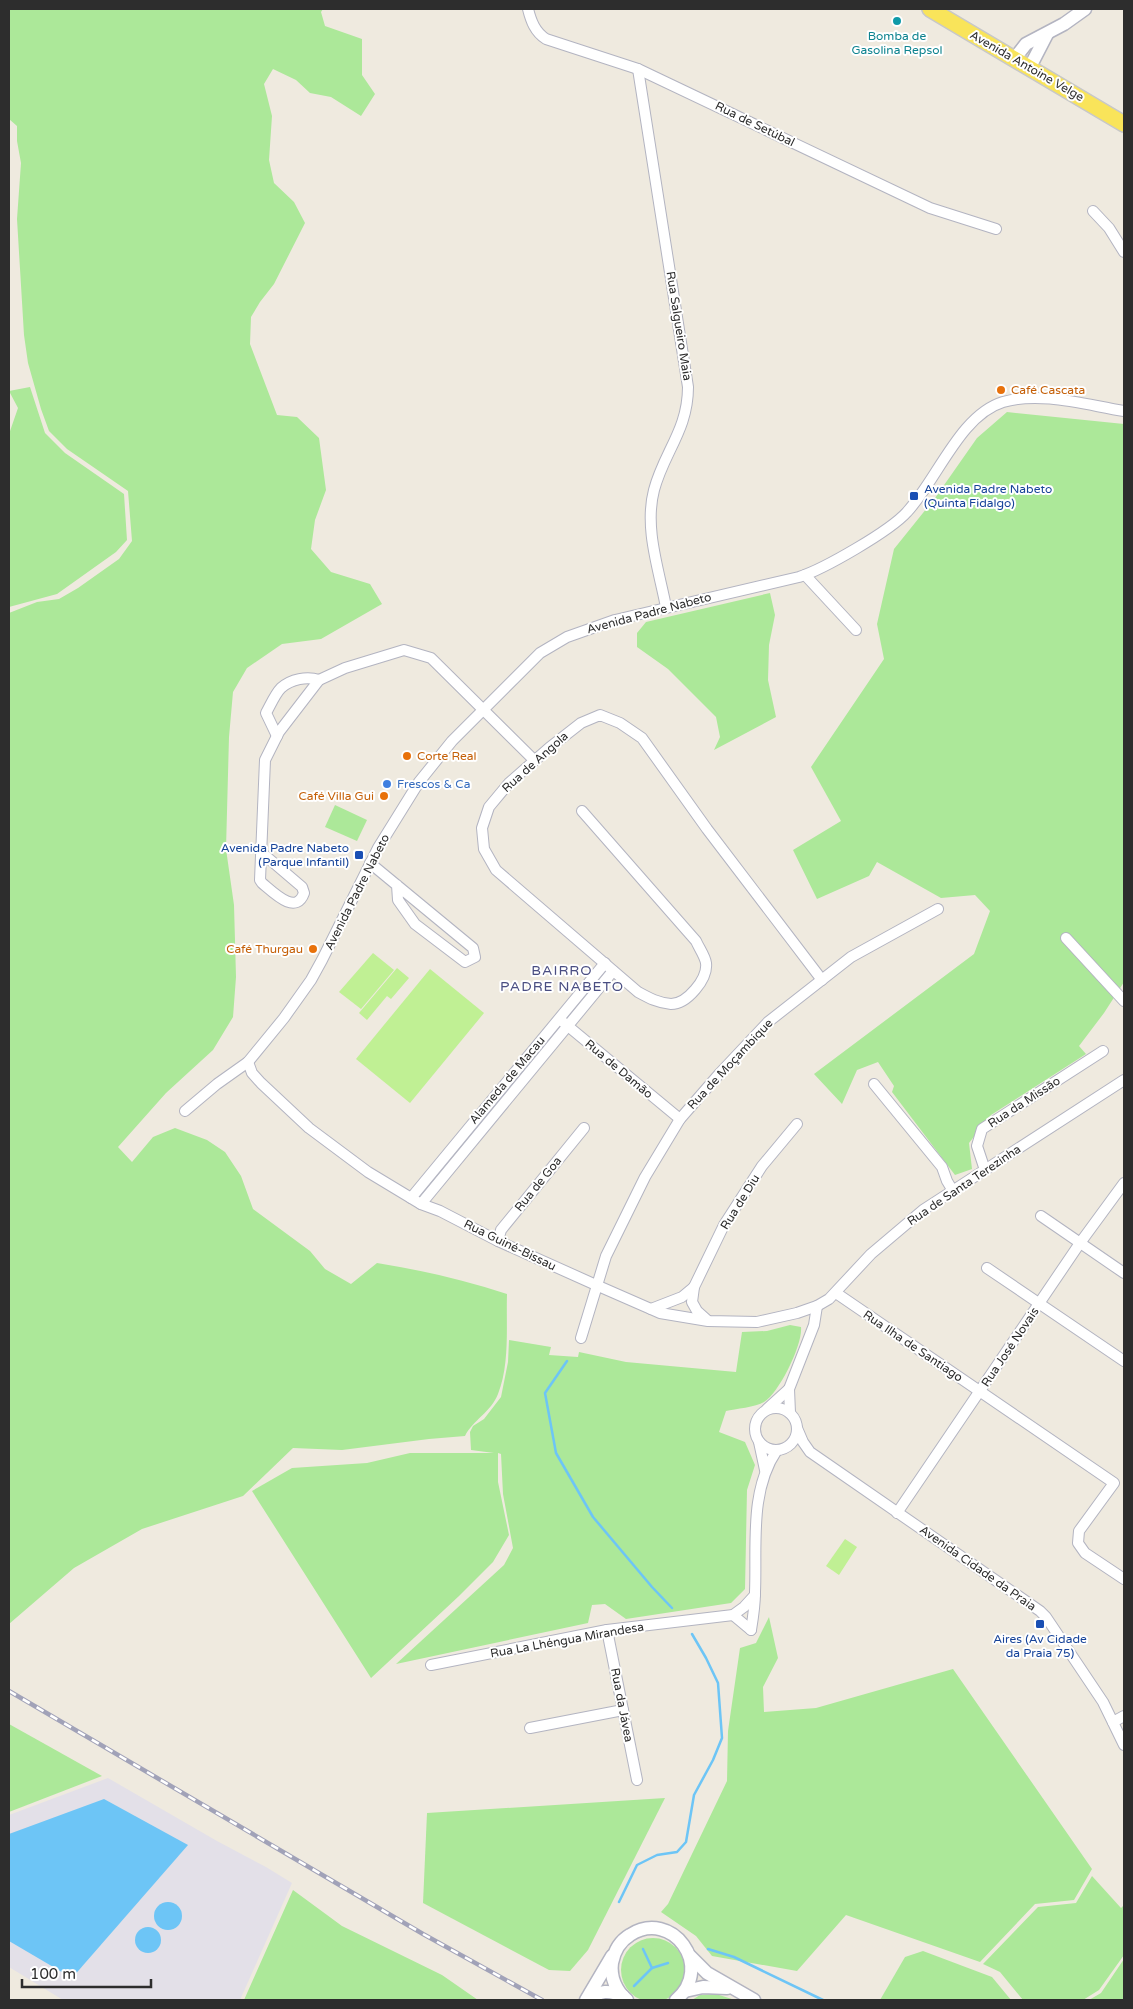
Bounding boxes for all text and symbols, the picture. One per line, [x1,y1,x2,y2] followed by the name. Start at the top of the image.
[891,15,903,27] marker: Bomba de Gasolina Repsol
[968,28,1087,104] street label: Avenida Antoine Velge
[852,29,943,57] place label: Bomba de Gasolina Repsol
[713,99,797,149] street label: Rua de Setúbal
[663,270,695,382] street label: Rua Salgueiro Maia
[1011,383,1085,397] place label: Café Cascata
[995,384,1007,396] marker: Café Cascata
[924,482,1052,510] place label: Avenida Padre Nabeto (Quinta Fidalgo)
[908,490,920,502] marker: Avenida Padre Nabeto (Quinta Fidalgo)
[585,590,713,636] street label: Avenida Padre Nabeto
[499,729,571,795] street label: Rua de Angola
[417,749,477,763] place label: Corte Real
[401,750,413,762] marker: Corte Real
[397,777,470,791] place label: Frescos & Ca
[381,778,393,790] marker: Frescos & Ca
[299,789,374,803] place label: Café Villa Gui
[378,790,390,802] marker: Café Villa Gui
[322,832,392,952] street label: Avenida Padre Nabeto
[221,841,349,869] place label: Avenida Padre Nabeto (Parque Infantil)
[353,849,365,861] marker: Avenida Padre Nabeto (Parque Infantil)
[226,942,303,956] place label: Café Thurgau
[307,943,319,955] marker: Café Thurgau
[500,962,624,995] district label: BAIRRO PADRE NABETO
[685,1016,776,1112] street label: Rua de Moçambique
[466,1033,548,1127] street label: Alameda de Macau
[582,1037,656,1101] street label: Rua de Damão
[985,1073,1063,1131] street label: Rua da Missão
[905,1142,1023,1228] street label: Rua de Santa Terezinha
[512,1154,564,1214] street label: Rua de Goa
[718,1172,762,1232] street label: Rua de Diu
[462,1217,558,1273] street label: Rua Guiné-Bissau
[978,1304,1042,1389] street label: Rua José Novais
[861,1307,965,1385] street label: Rua Ilha de Santiago
[917,1522,1039,1614] street label: Avenida Cidade da Praia
[1034,1618,1046,1630] marker: Aires (Av Cidade da Praia 75)
[489,1620,645,1660] street label: Rua La Lhéngua Mirandesa
[993,1632,1087,1660] place label: Aires (Av Cidade da Praia 75)
[608,1667,636,1743] street label: Rua da Jávea
[22,1956,151,1988] scale bar
[30,1965,76,1983] text: 100 m

